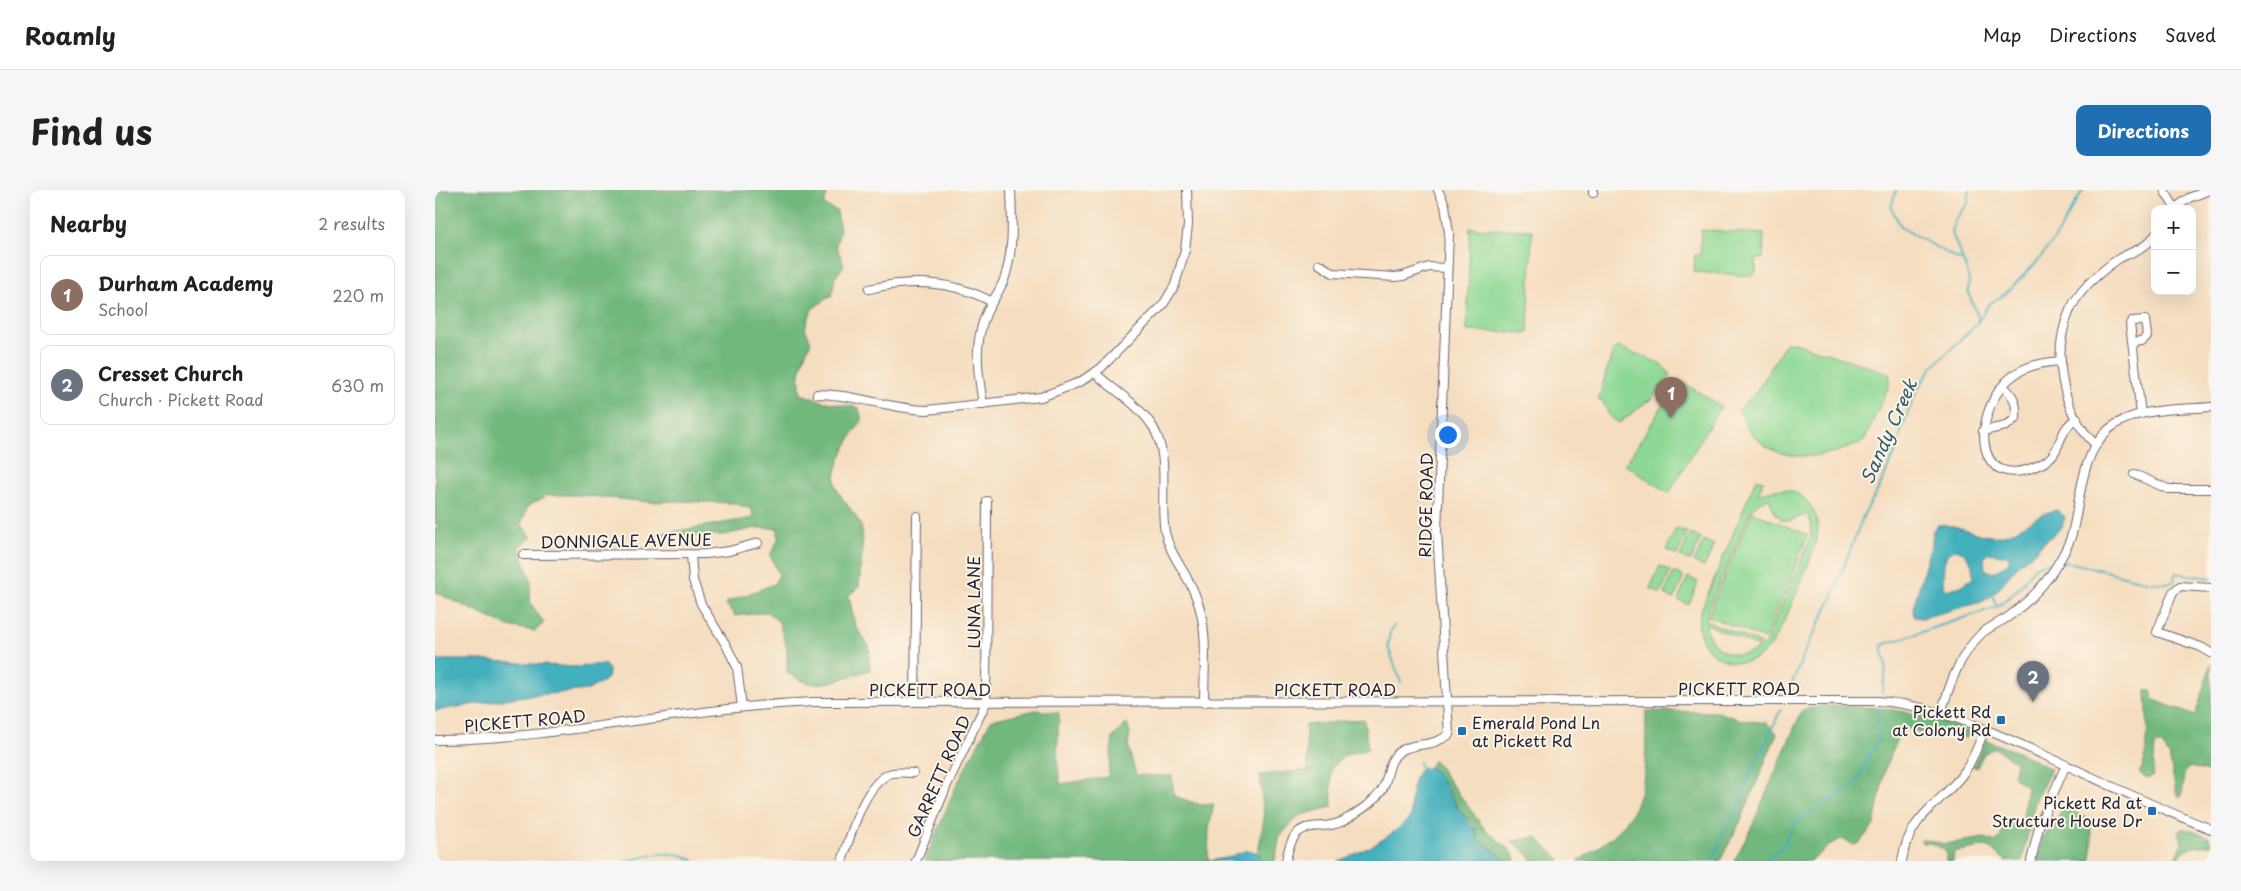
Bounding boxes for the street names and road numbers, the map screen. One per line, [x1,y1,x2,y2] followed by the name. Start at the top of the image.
[1412,452,1438,558] street label: RIDGE ROAD
[540,527,712,553] street label: DONNIGALE AVENUE
[961,555,985,649] street label: LUNA LANE
[1678,676,1800,700] street label: PICKETT ROAD
[869,677,991,701] street label: PICKETT ROAD
[1274,677,1396,701] street label: PICKETT ROAD
[463,703,587,737] street label: PICKETT ROAD
[900,711,976,841] street label: GARRETT ROAD

